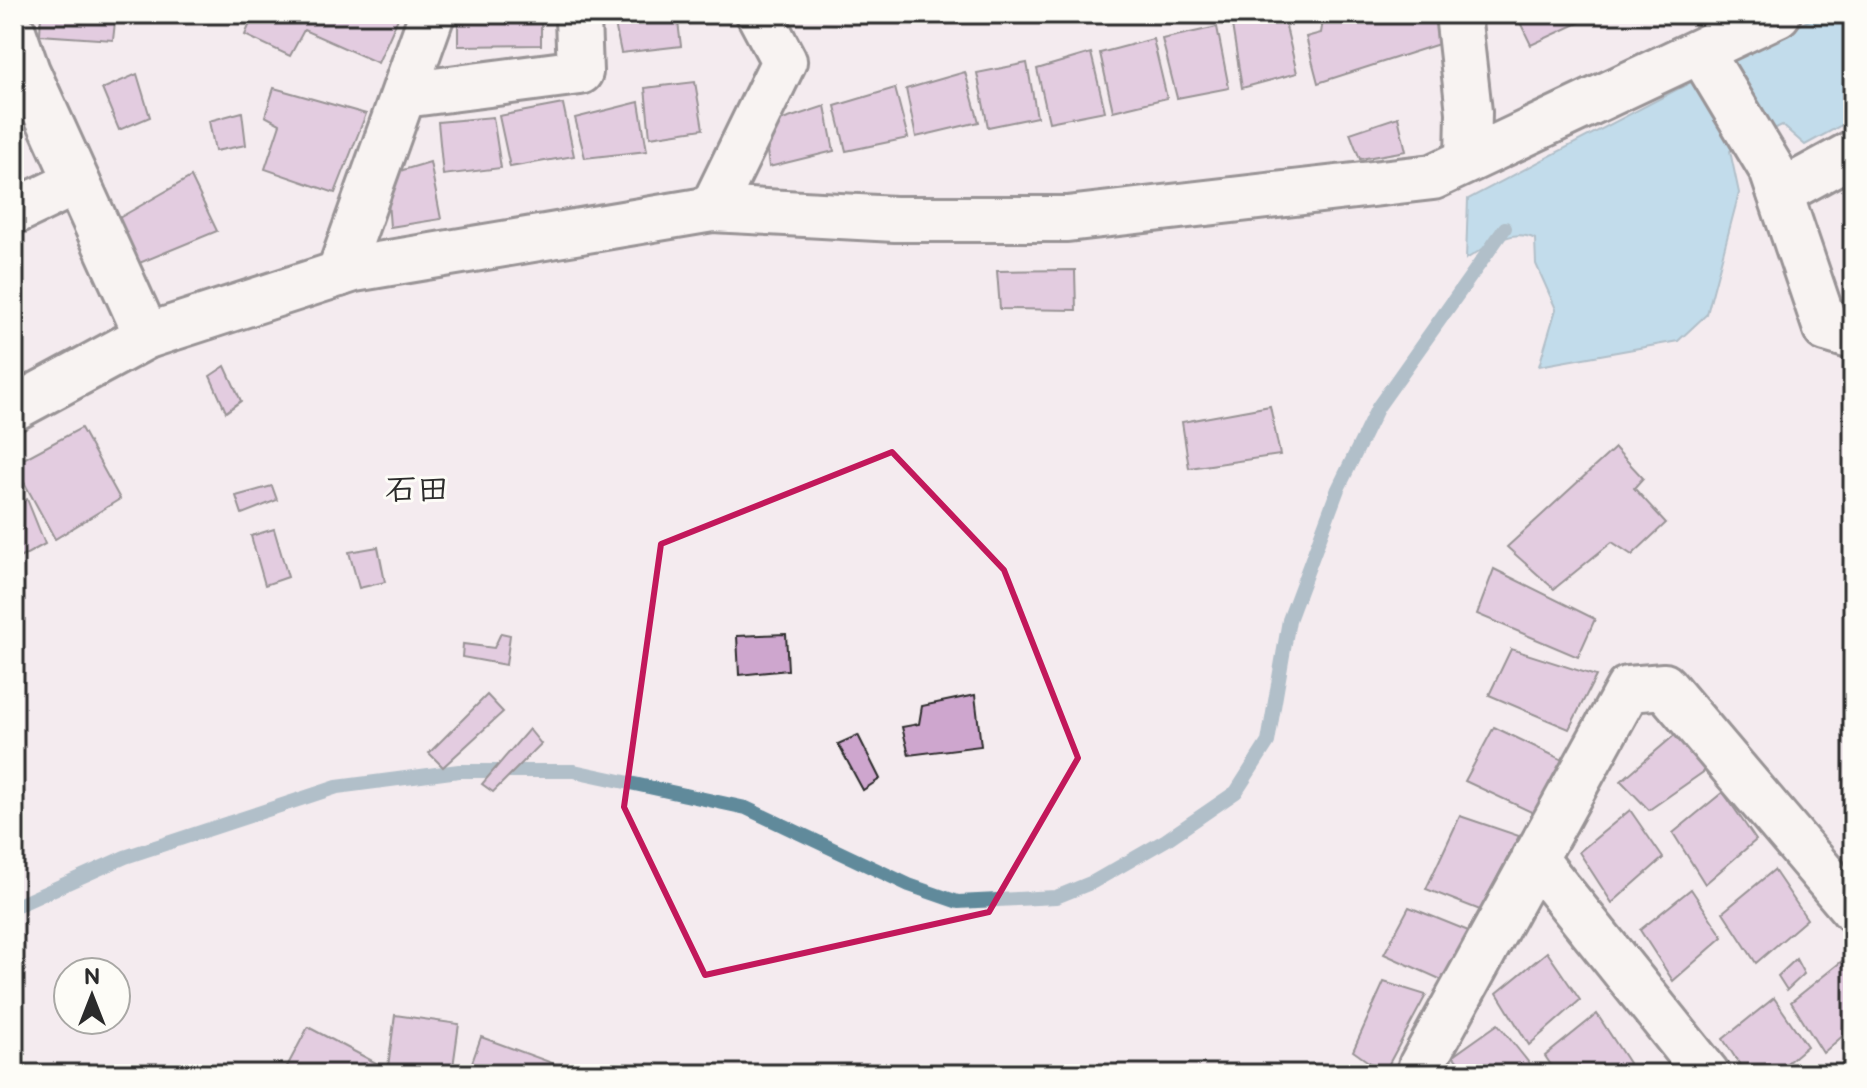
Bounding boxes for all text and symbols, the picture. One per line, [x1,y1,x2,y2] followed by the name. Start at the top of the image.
[385,471,449,510] district label: 石田
[52,956,132,1036] north arrow
[84,964,100,991] text: N

